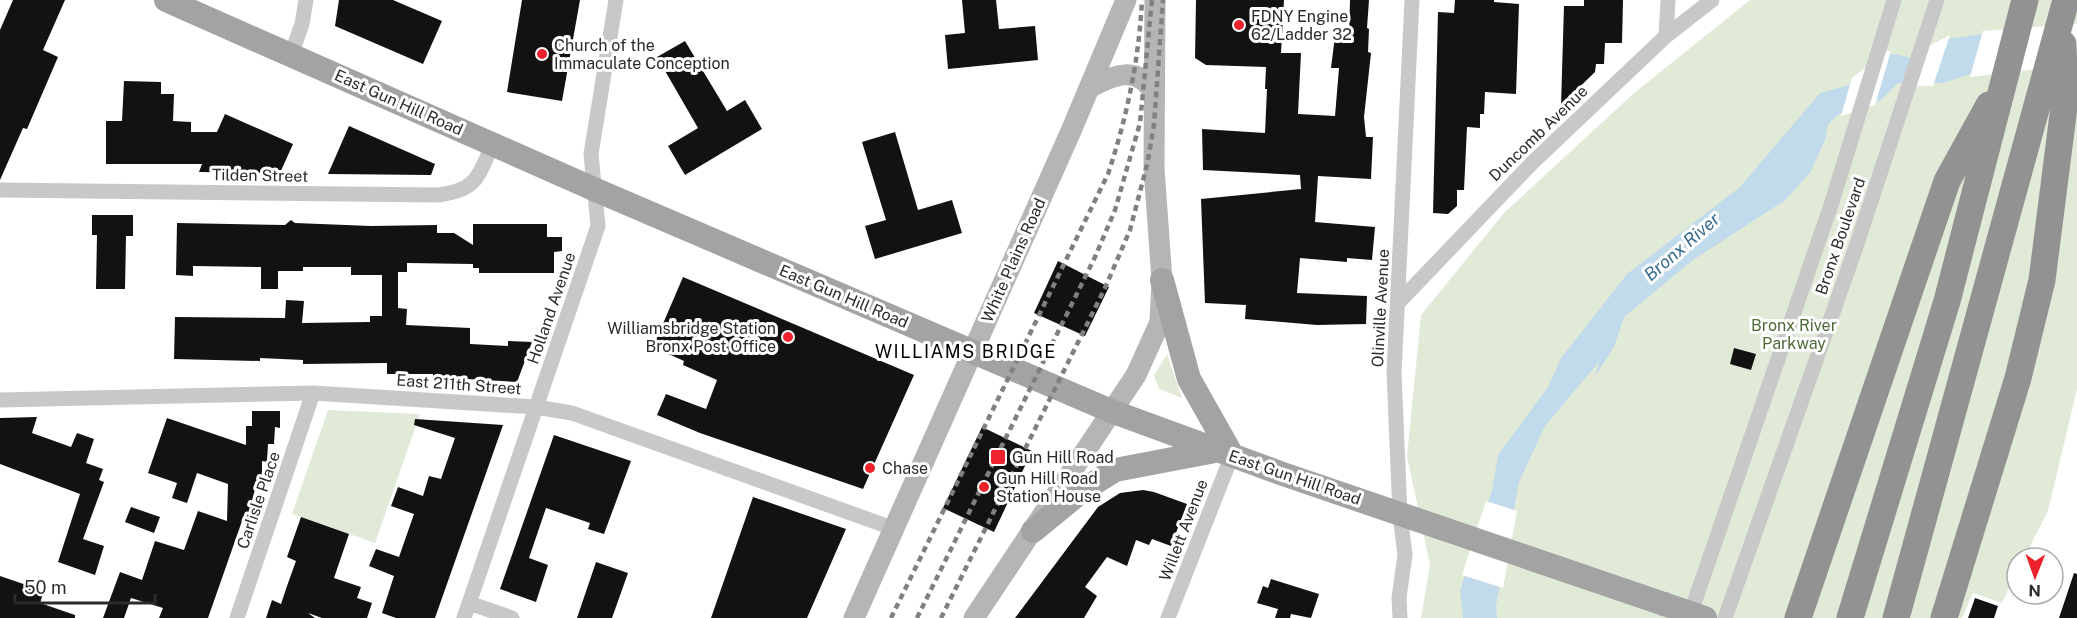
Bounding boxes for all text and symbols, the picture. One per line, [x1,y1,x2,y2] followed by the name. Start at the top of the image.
[1251,7,1352,44] place label: FDNY Engine 62/Ladder 32
[1232,18,1246,32] marker: FDNY Engine 62/Ladder 32
[554,36,730,73] place label: Church of the Immaculate Conception
[535,47,549,61] marker: Church of the Immaculate Conception
[332,66,466,139] street label: East Gun Hill Road
[1485,82,1592,185] street label: Duncomb Avenue
[212,165,308,186] street label: Tilden Street
[1811,175,1869,297] street label: Bronx Boulevard
[977,195,1049,325] street label: White Plains Road
[1640,208,1724,285] water label: Bronx River
[1368,248,1393,368] street label: Olinville Avenue
[523,250,580,367] street label: Holland Avenue
[776,261,911,332] street label: East Gun Hill Road
[1751,316,1837,353] park label: Bronx River Parkway
[607,319,776,356] place label: Williamsbridge Station Bronx Post Office
[781,330,795,344] marker: Williamsbridge Station Bronx Post Office
[875,341,1057,362] district label: WILLIAMS BRIDGE
[396,371,522,398] street label: East 211th Street
[1226,446,1363,509] street label: East Gun Hill Road
[989,448,1007,466] marker: Gun Hill Road
[1012,448,1114,467] place label: Gun Hill Road
[233,449,284,551] street label: Carlisle Place
[882,459,928,478] place label: Chase
[863,461,877,475] marker: Chase
[996,469,1101,506] place label: Gun Hill Road Station House
[1155,477,1212,584] street label: Willett Avenue
[977,480,991,494] marker: Gun Hill Road Station House
[2005,546,2065,606] north arrow
[15,567,154,605] scale bar
[24,577,67,598] text: 50 m
[2028,581,2041,600] text: N

